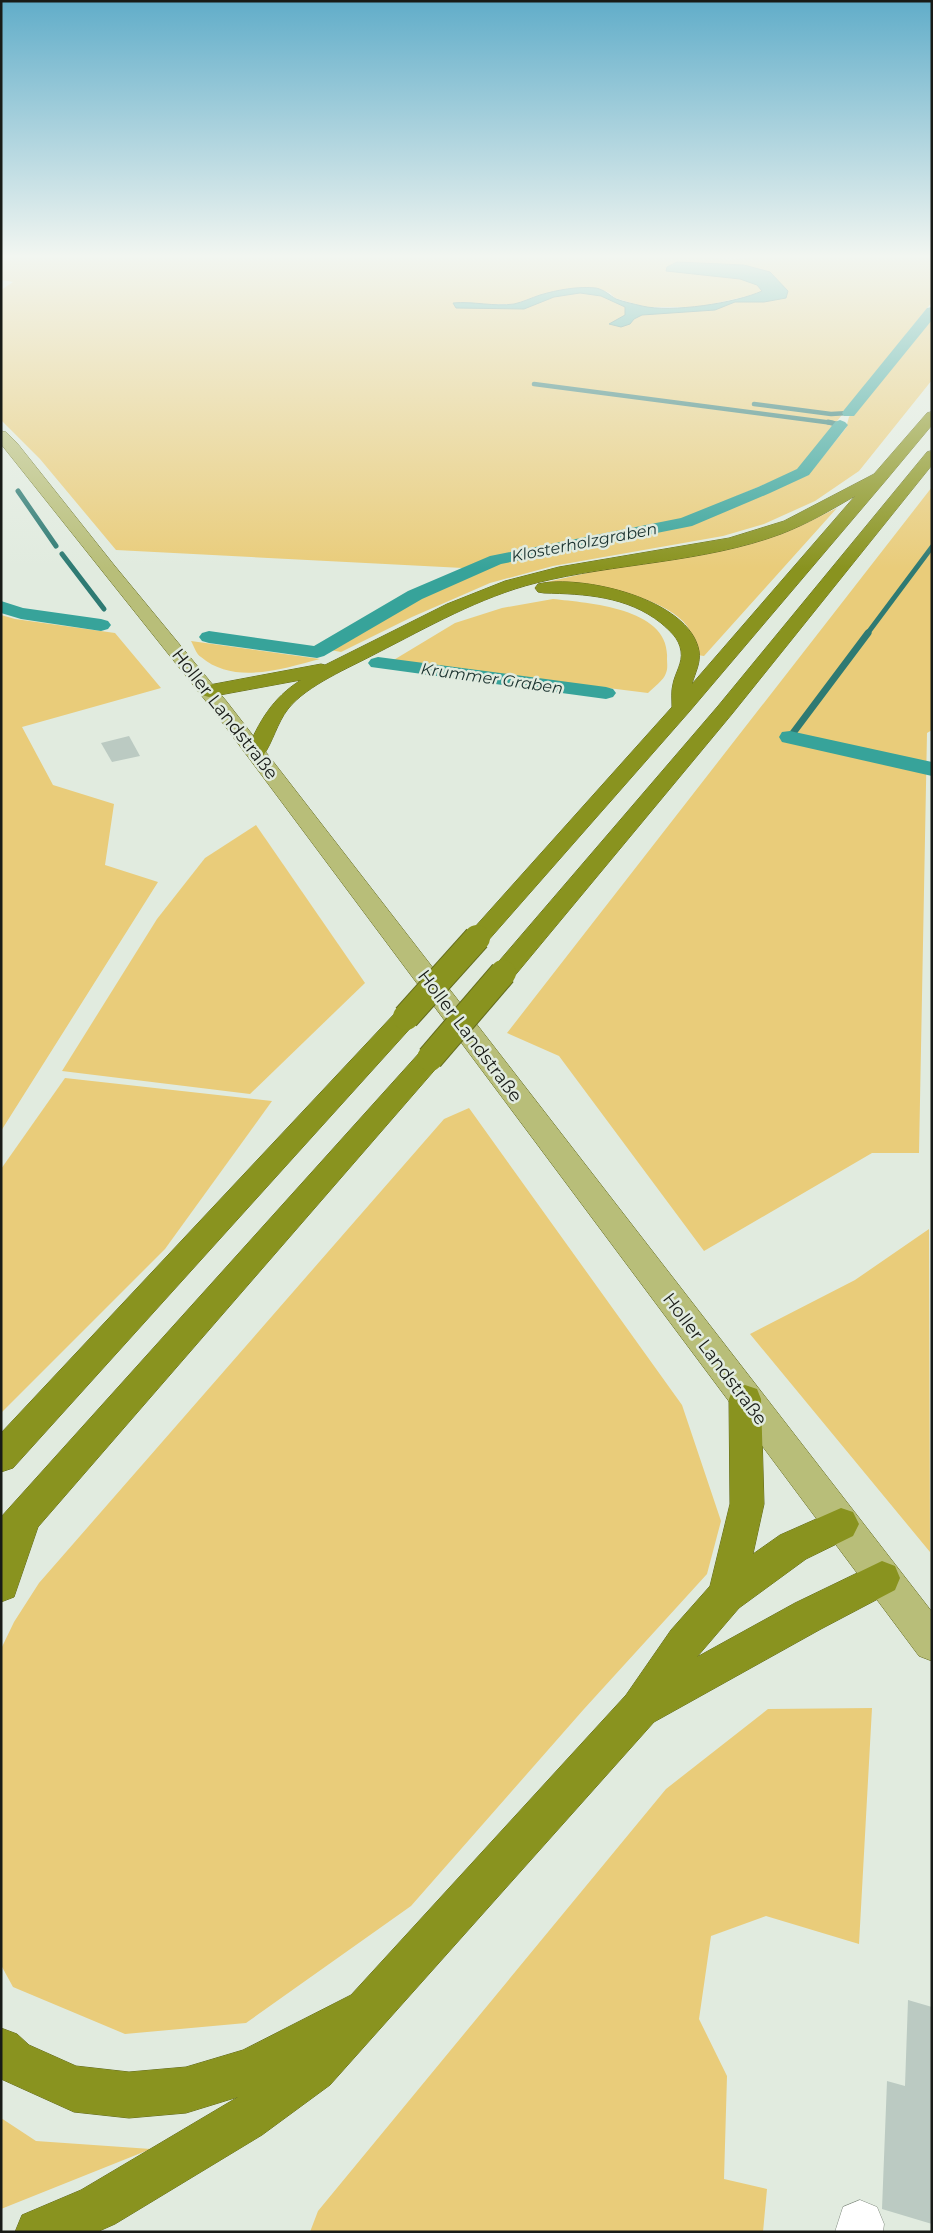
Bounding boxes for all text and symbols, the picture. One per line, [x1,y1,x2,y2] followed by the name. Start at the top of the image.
[510,519,659,566] water label: Klosterholzgraben
[167,644,283,784] street label: Holler Landstraße
[420,659,564,698] water label: Krummer Graben
[413,965,527,1107] street label: Holler Landstraße
[658,1288,772,1430] street label: Holler Landstraße

